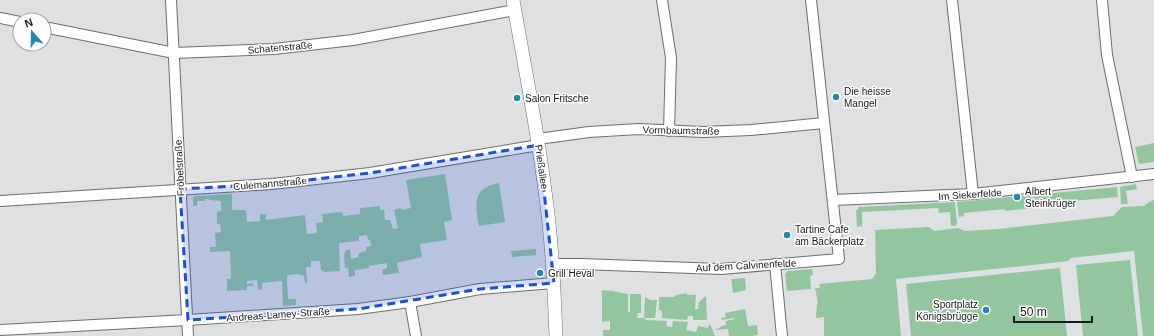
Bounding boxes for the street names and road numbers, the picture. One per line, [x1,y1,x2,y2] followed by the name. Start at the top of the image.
[247,39,313,56] street label: Schatenstraße
[643,124,720,137] street label: Vormbaumstraße
[173,139,186,197] street label: Fröbelstraße
[533,144,550,191] street label: Prießallee
[233,175,308,192] street label: Culemannstraße
[938,187,1003,202] street label: Im Siekerfelde
[695,257,797,274] street label: Auf dem Calvinenfelde
[226,305,331,324] street label: Andreas-Lamey-Straße

